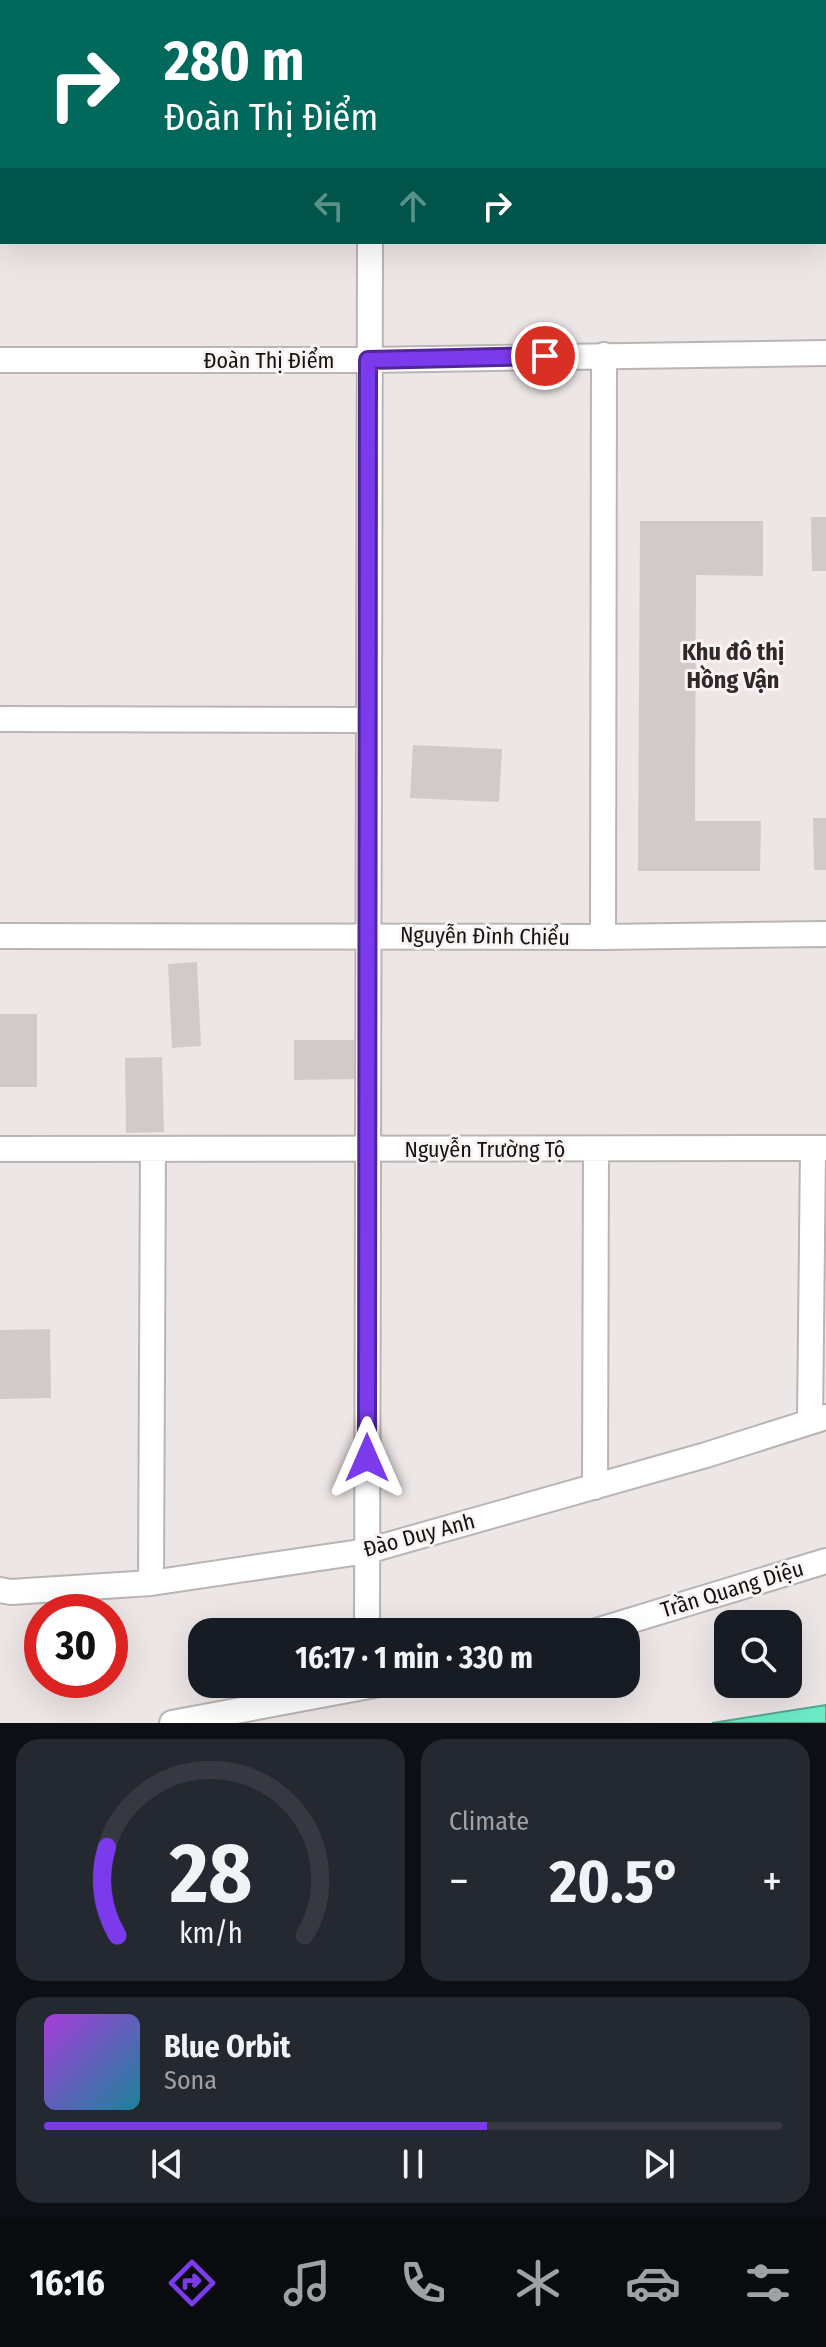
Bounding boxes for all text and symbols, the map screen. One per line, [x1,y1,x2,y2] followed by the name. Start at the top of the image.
[164,28,304,95] text: 280 m
[32,32,136,136] icon: right
[164,96,378,140] text: Đoàn Thị Điểm
[307,184,351,228] icon: left
[391,184,435,228] icon: ahead
[475,184,519,228] icon: right
[511,322,579,390] pin
[523,334,567,378] icon: arrive
[204,346,334,374] street label: Đoàn Thị Điểm
[682,638,784,694] district label: Khu đô thị Hồng Vận
[400,920,570,951] street label: Nguyễn Đình Chiểu
[405,1136,565,1163] street label: Nguyễn Trường Tộ
[325,1416,409,1500] position arrow
[360,1507,478,1563] street label: Đào Duy Anh
[657,1554,807,1624] street label: Trần Quang Diệu
[24,1594,128,1698] speed limit sign: 30
[714,1610,802,1698] map controls
[714,1610,802,1698] button: search
[295,1640,533,1676] text: 16:17 · 1 min · 330 m
[449,1806,529,1837] text: Climate
[168,1824,252,1924] text: 28
[550,1846,681,1918] text: 20.5°
[449,1855,469,1908] text: −
[762,1855,782,1908] text: +
[179,1916,242,1951] text: km/h
[164,2029,290,2065] text: Blue Orbit
[164,2065,217,2096] text: Sona
[145,2142,189,2186] icon: previous
[391,2142,435,2186] icon: pause
[637,2142,681,2186] icon: next
[164,2255,220,2311] icon: directions
[279,2255,335,2311] icon: music
[395,2255,451,2311] icon: phone
[510,2255,566,2311] icon: climate
[625,2255,681,2311] icon: car
[740,2255,796,2311] icon: filters
[30,2261,105,2305] text: 16:16

